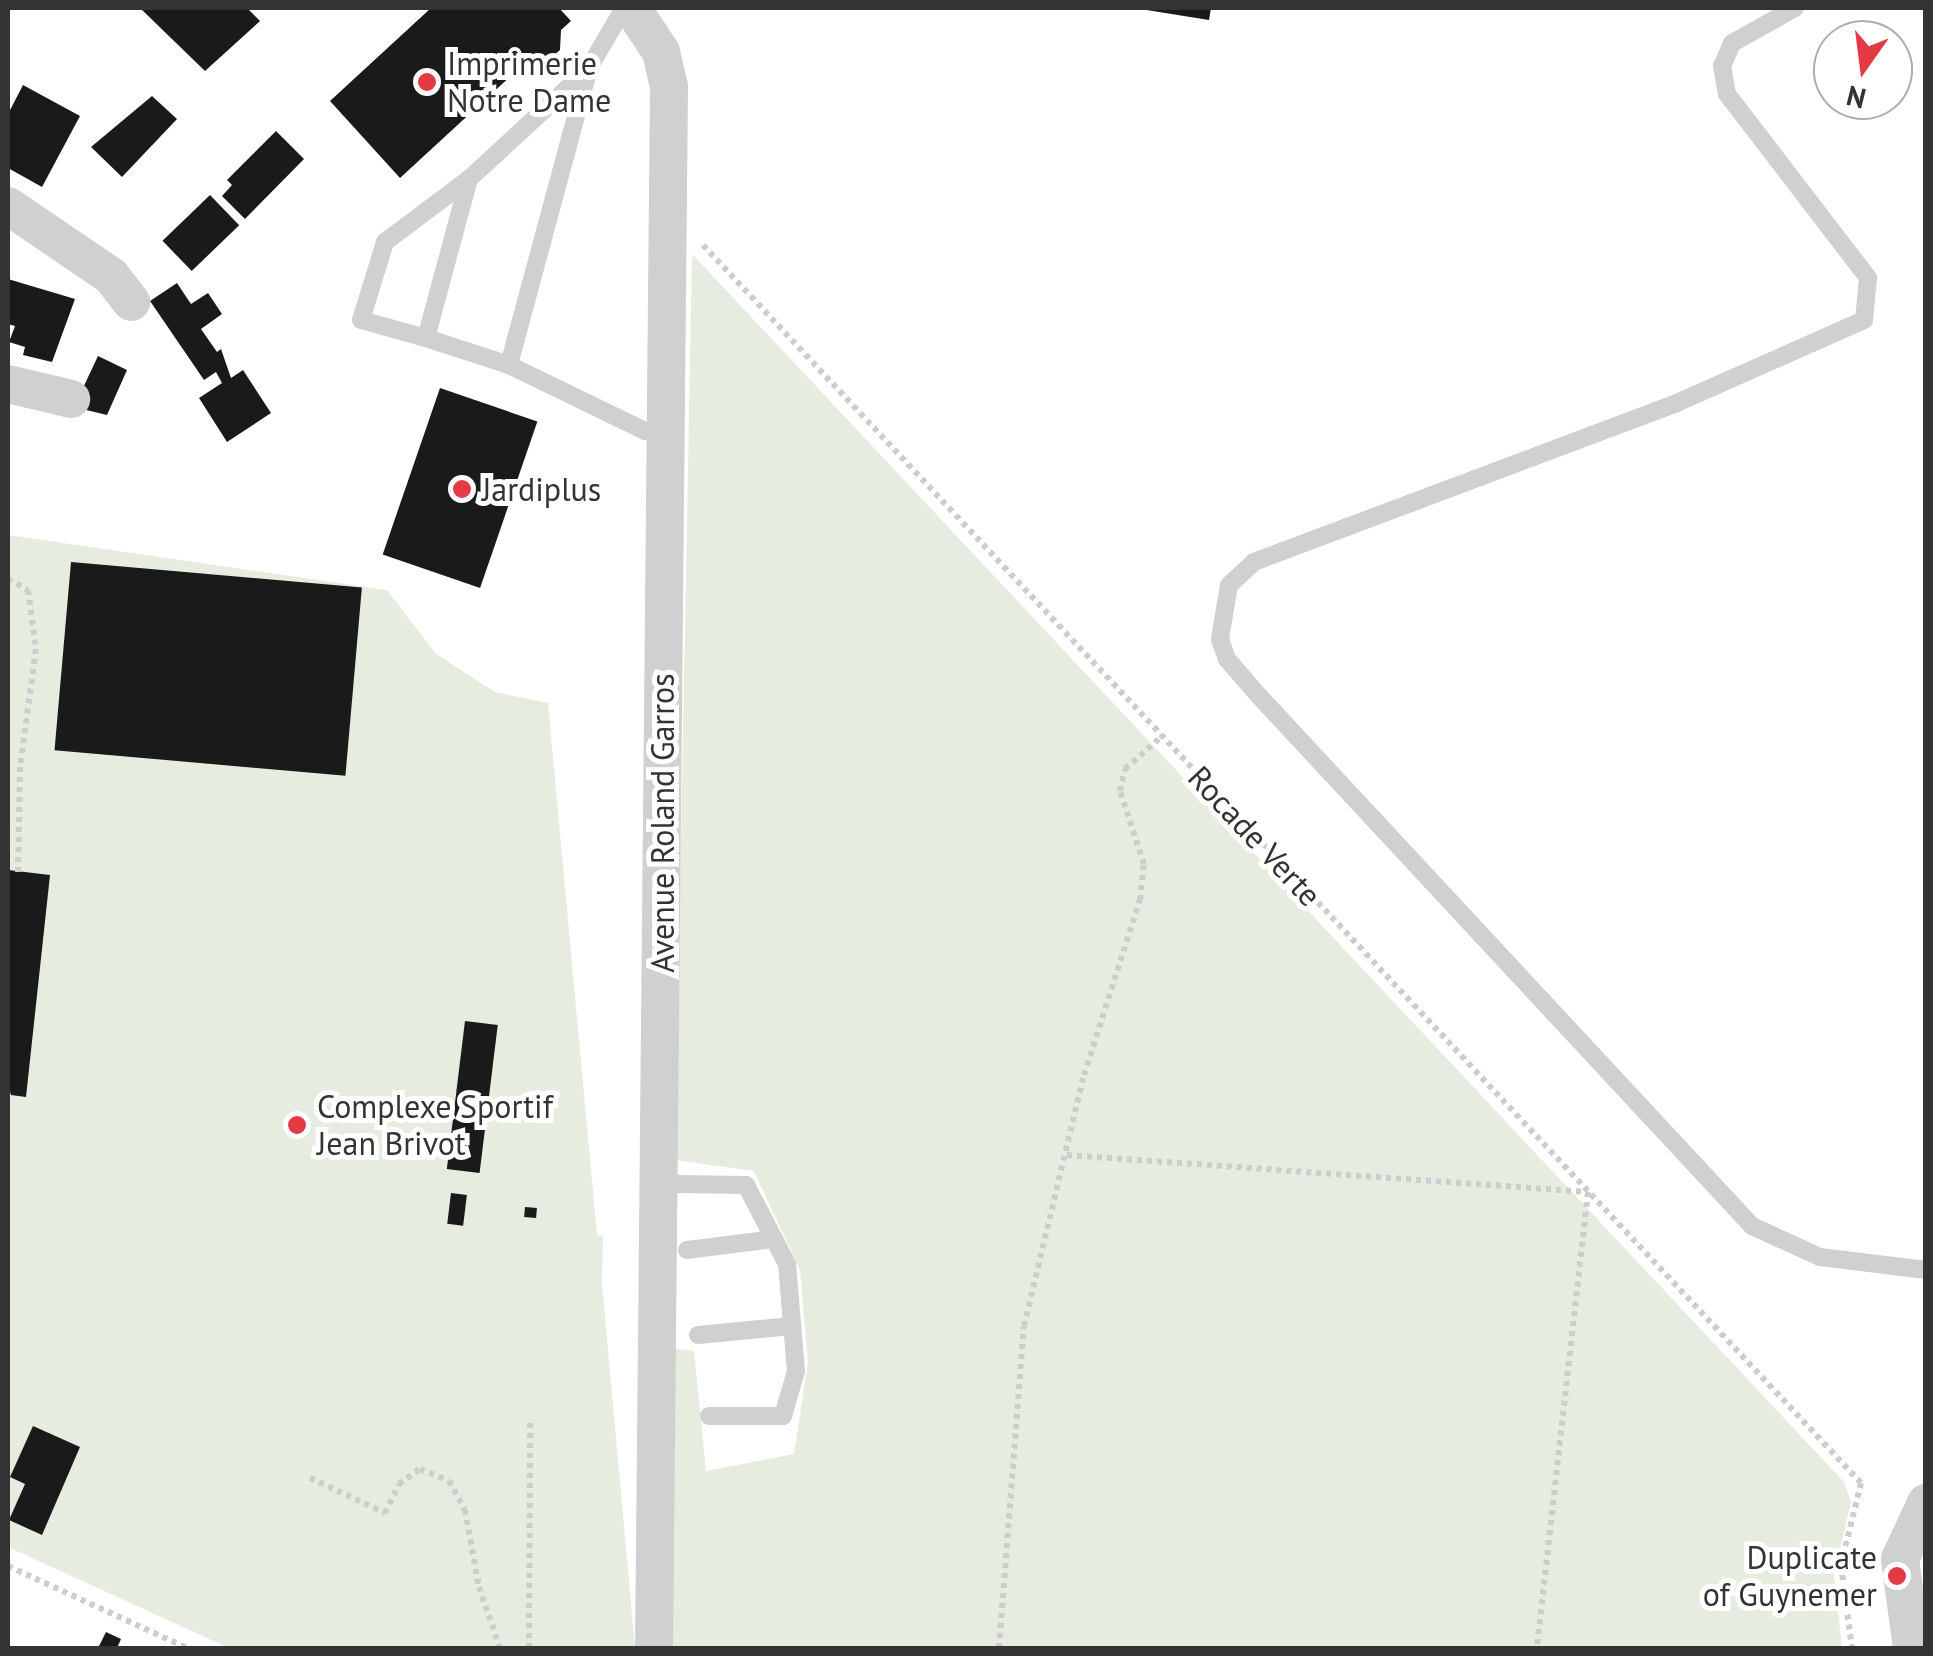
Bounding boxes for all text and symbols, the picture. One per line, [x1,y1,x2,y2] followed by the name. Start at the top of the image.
[1813,20,1913,120] north arrow
[447,45,611,120] place label: Imprimerie Notre Dame
[416,71,438,93] marker: Imprimerie Notre Dame
[1843,77,1870,118] text: N
[482,470,601,508] place label: Jardiplus
[451,478,473,500] marker: Jardiplus
[643,673,681,973] street label: Avenue Roland Garros
[1180,758,1330,914] street label: Rocade Verte
[317,1088,553,1163] place label: Complexe Sportif Jean Brivot
[286,1114,308,1136] marker: Complexe Sportif Jean Brivot
[1703,1539,1877,1614] place label: Duplicate of Guynemer
[1886,1565,1908,1587] marker: Duplicate of Guynemer

